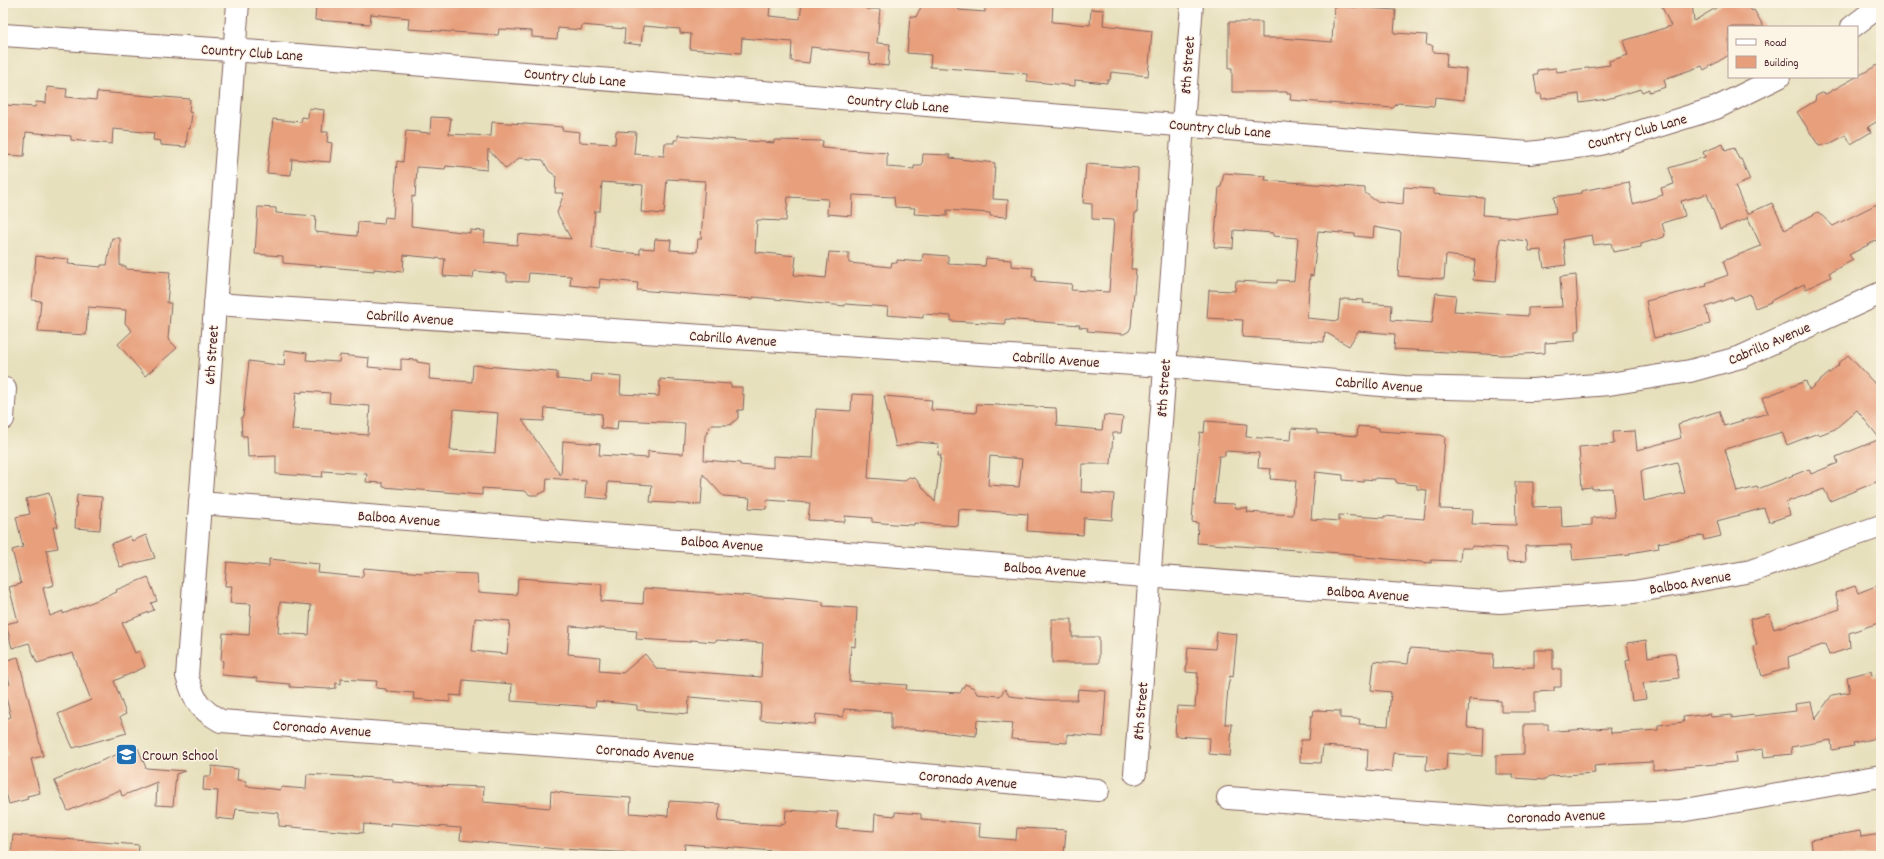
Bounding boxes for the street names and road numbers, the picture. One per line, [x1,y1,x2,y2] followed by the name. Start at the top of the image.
[1176,35,1202,95] street label: 8th Street
[200,39,304,69] street label: Country Club Lane
[523,64,627,94] street label: Country Club Lane
[846,90,950,120] street label: Country Club Lane
[1585,109,1690,157] street label: Country Club Lane
[1168,115,1272,145] street label: Country Club Lane
[365,305,455,333] street label: Cabrillo Avenue
[1725,317,1815,372] street label: Cabrillo Avenue
[200,324,226,386] street label: 6th Street
[688,326,778,354] street label: Cabrillo Avenue
[1011,347,1101,375] street label: Cabrillo Avenue
[1152,358,1178,418] street label: 8th Street
[1334,372,1424,400] street label: Cabrillo Avenue
[357,506,441,534] street label: Balboa Avenue
[680,531,764,559] street label: Balboa Avenue
[1003,557,1087,585] street label: Balboa Avenue
[1648,566,1733,602] street label: Balboa Avenue
[1326,581,1410,609] street label: Balboa Avenue
[1128,681,1156,741] street label: 8th Street
[272,716,372,744] street label: Coronado Avenue
[595,740,695,768] street label: Coronado Avenue
[918,766,1018,796] street label: Coronado Avenue
[1506,805,1606,831] street label: Coronado Avenue

